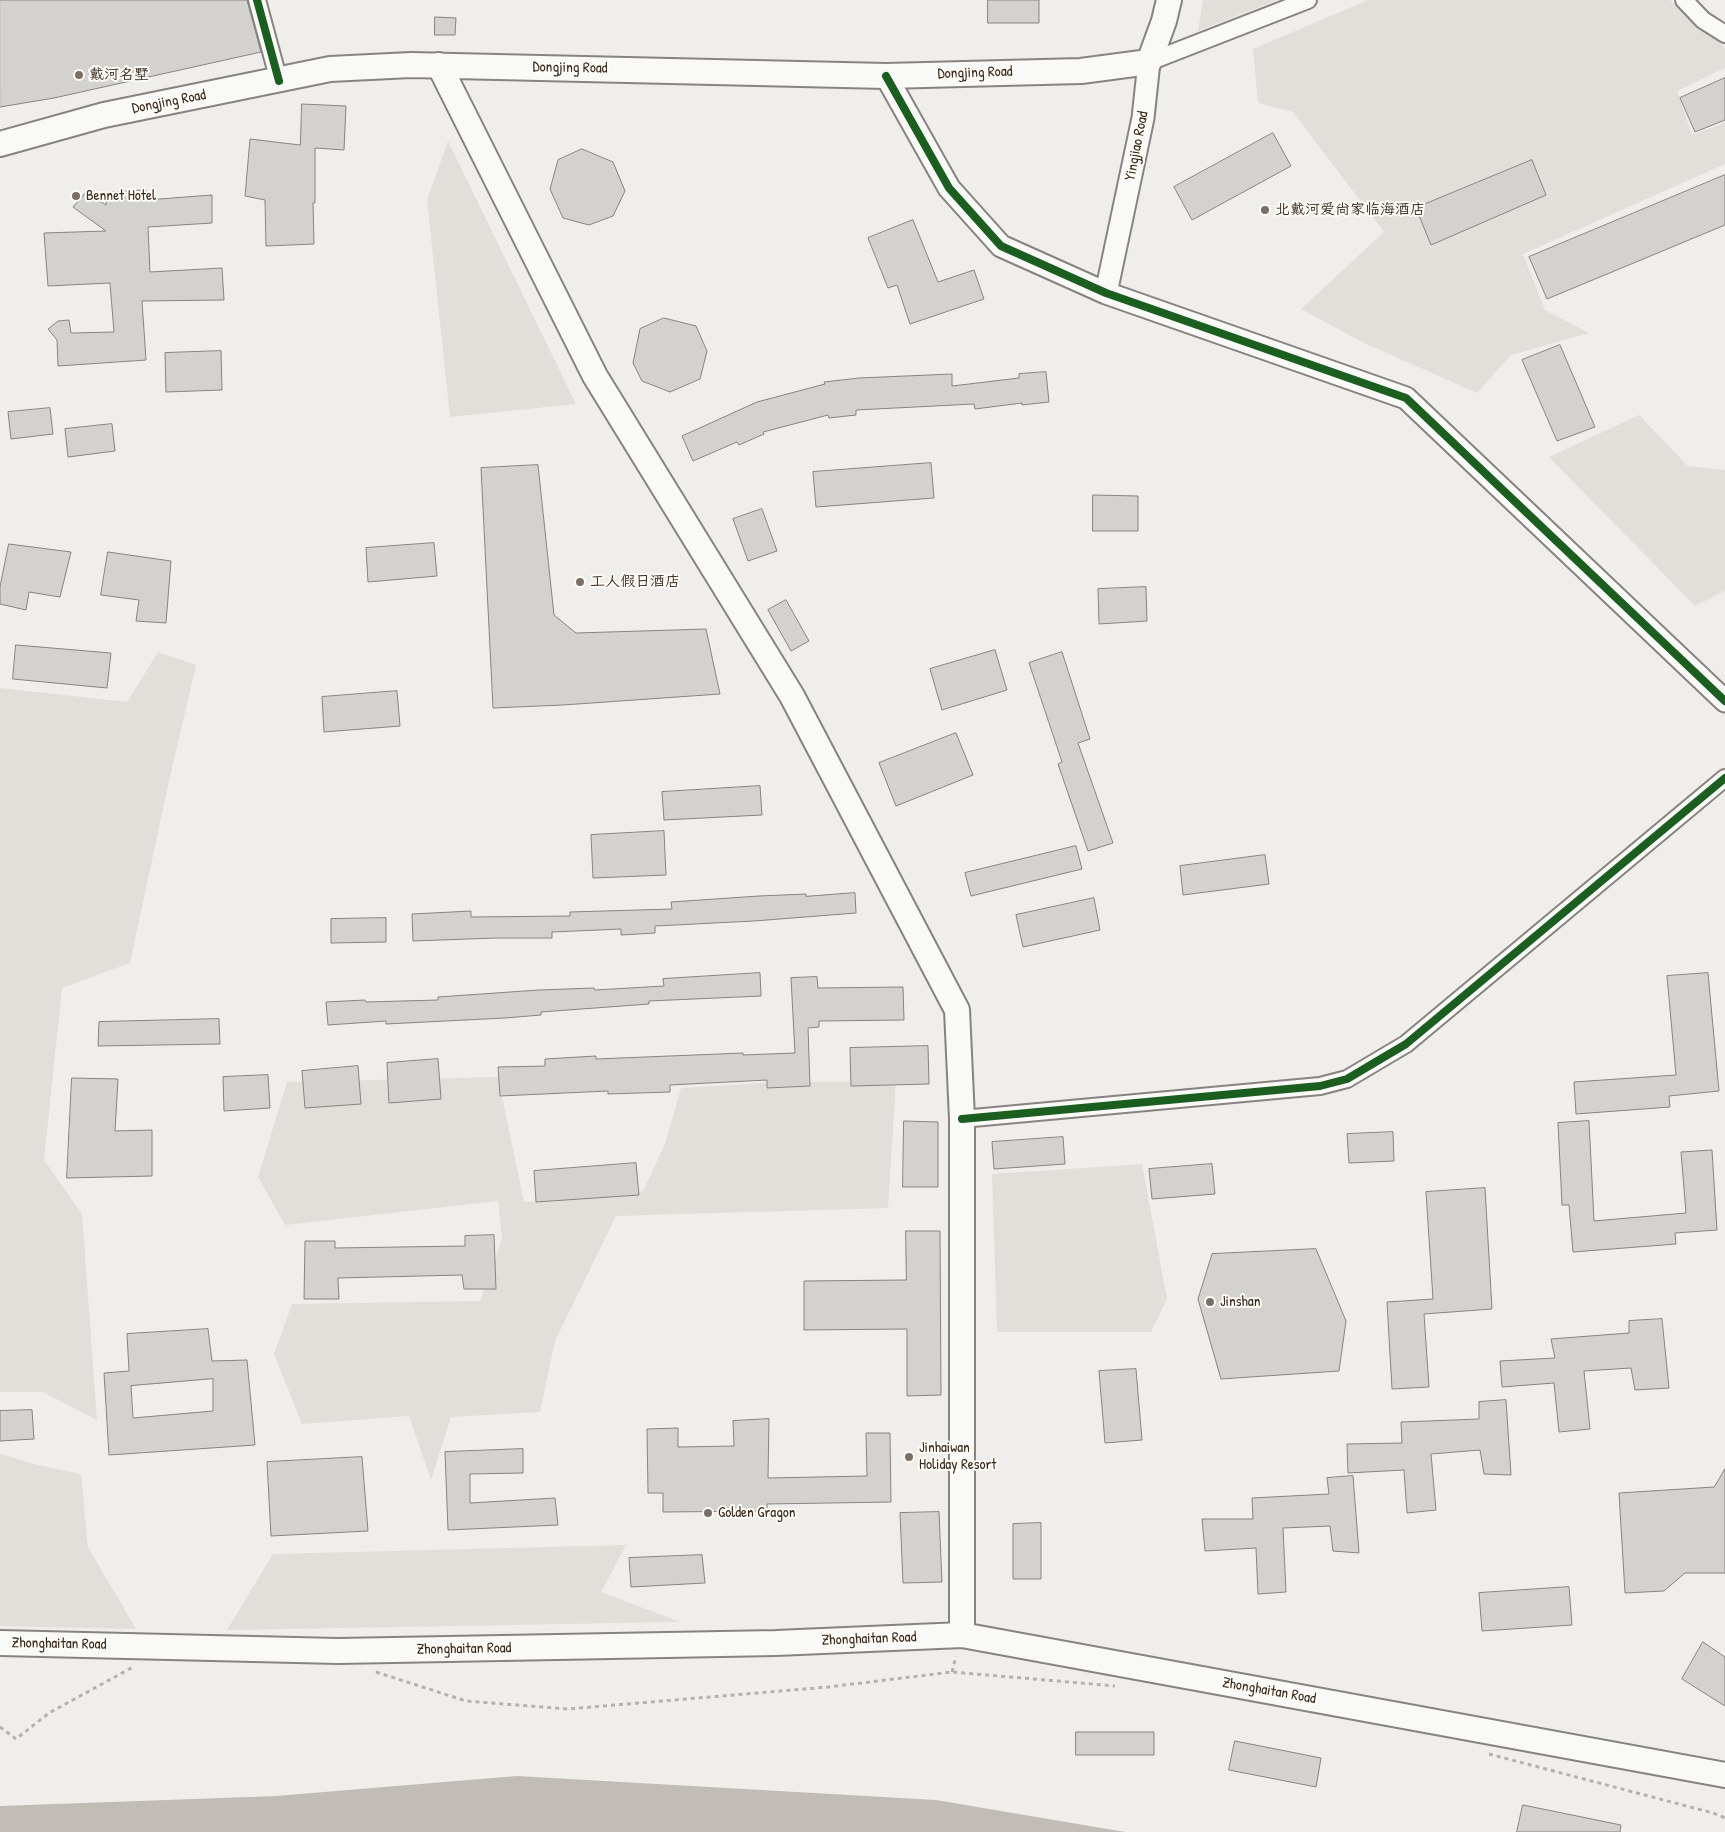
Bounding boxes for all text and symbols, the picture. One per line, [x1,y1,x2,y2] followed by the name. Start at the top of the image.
[532,58,608,78] street label: Dongjing Road
[937,63,1013,83] street label: Dongjing Road
[89,66,149,84] place label: 戴河名墅
[73,69,85,81] marker: 戴河名墅
[130,86,208,118] street label: Dongjing Road
[1121,110,1153,182] street label: Yingjiao Road
[86,187,156,205] place label: Bennet Hotel
[70,190,82,202] marker: Bennet Hotel
[1275,201,1425,219] place label: 北戴河爱尚家临海酒店
[1259,204,1271,216] marker: 北戴河爱尚家临海酒店
[590,573,680,591] place label: 工人假日酒店
[574,576,586,588] marker: 工人假日酒店
[1220,1293,1260,1311] place label: Jinshan
[1204,1296,1216,1308] marker: Jinshan
[919,1439,996,1474] place label: Jinhaiwan Holiday Resort
[903,1451,915,1463] marker: Jinhaiwan Holiday Resort
[718,1504,796,1522] place label: Golden Gragon
[702,1507,714,1519] marker: Golden Gragon
[821,1628,917,1650] street label: Zhonghaitan Road
[11,1634,107,1654] street label: Zhonghaitan Road
[416,1639,512,1659] street label: Zhonghaitan Road
[1221,1674,1317,1708] street label: Zhonghaitan Road

